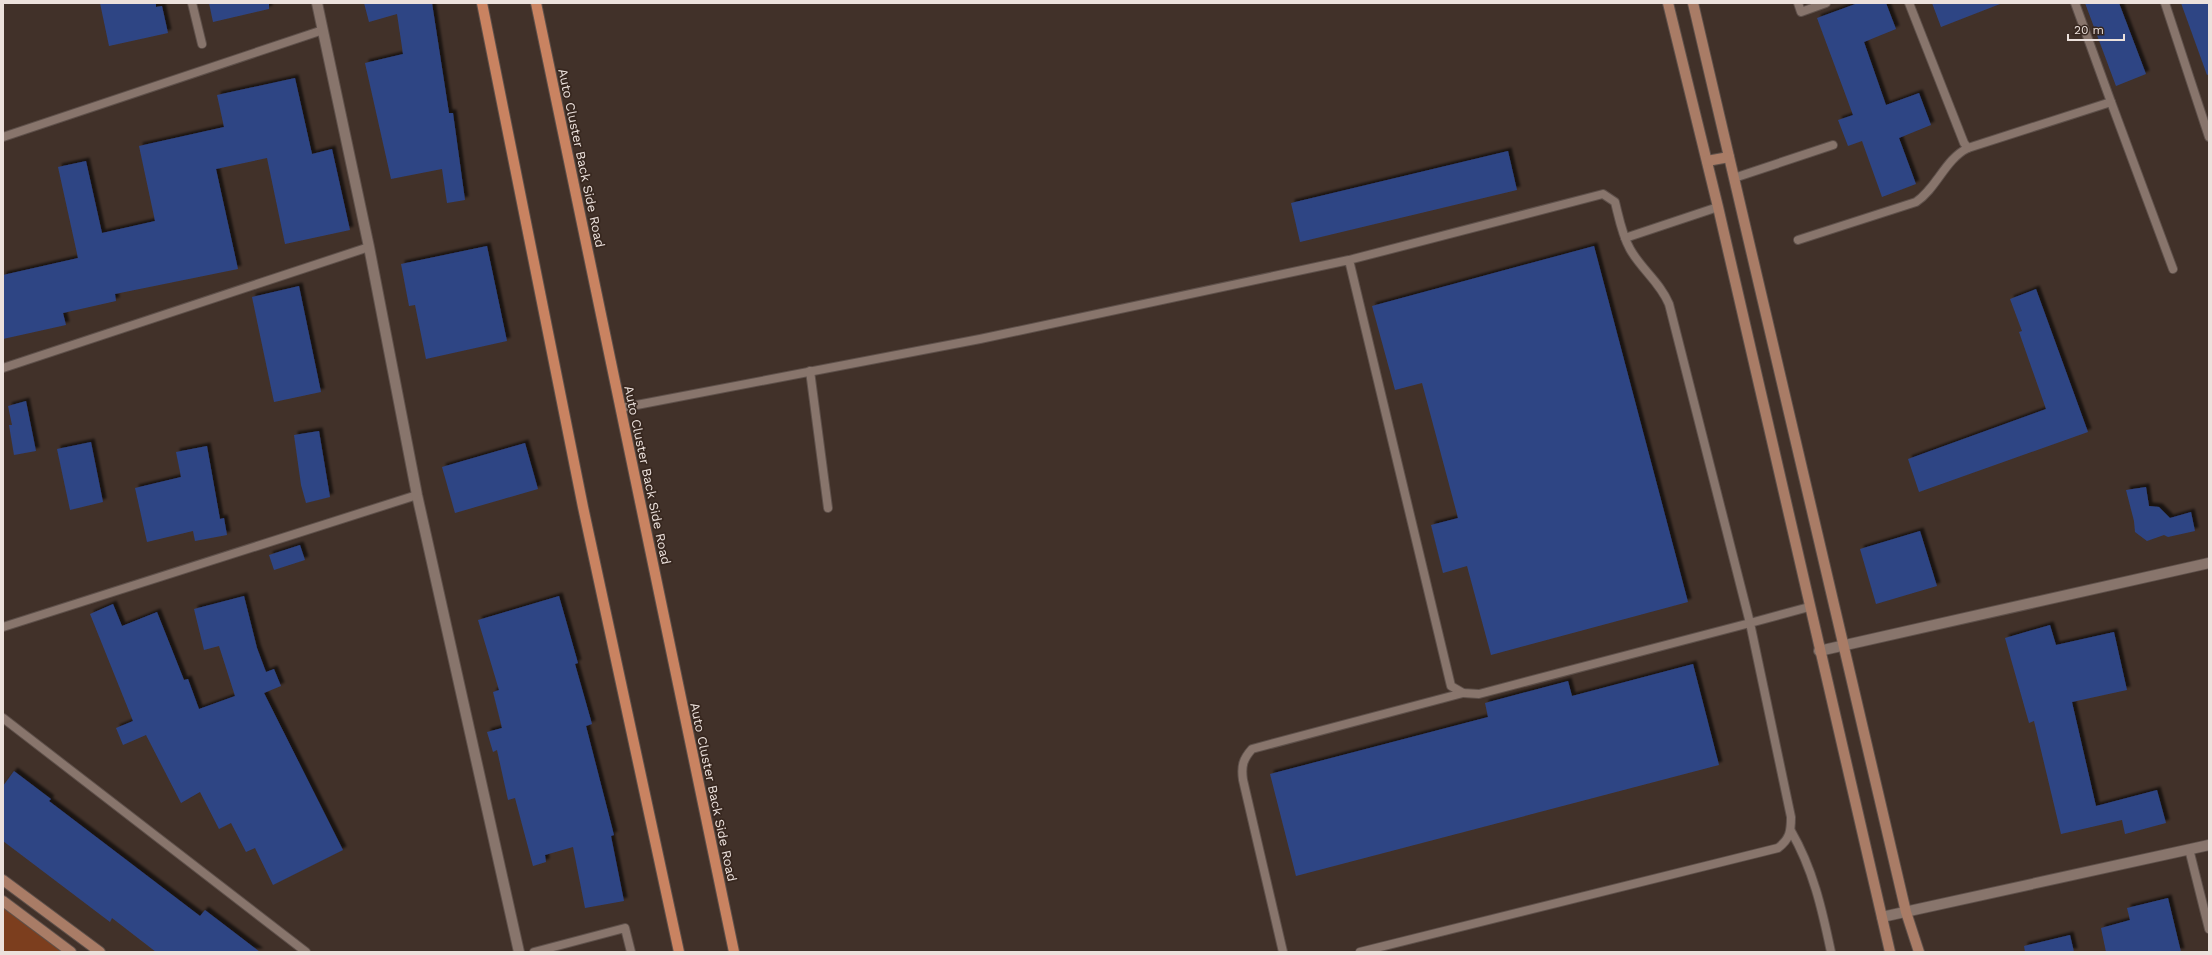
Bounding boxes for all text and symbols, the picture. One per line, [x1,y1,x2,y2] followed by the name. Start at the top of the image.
[2068,16,2124,42] scale bar
[2074,23,2104,37] text: 20 m
[555,67,608,249] street label: Auto Cluster Back Side Road
[621,384,674,566] street label: Auto Cluster Back Side Road
[687,701,740,883] street label: Auto Cluster Back Side Road

